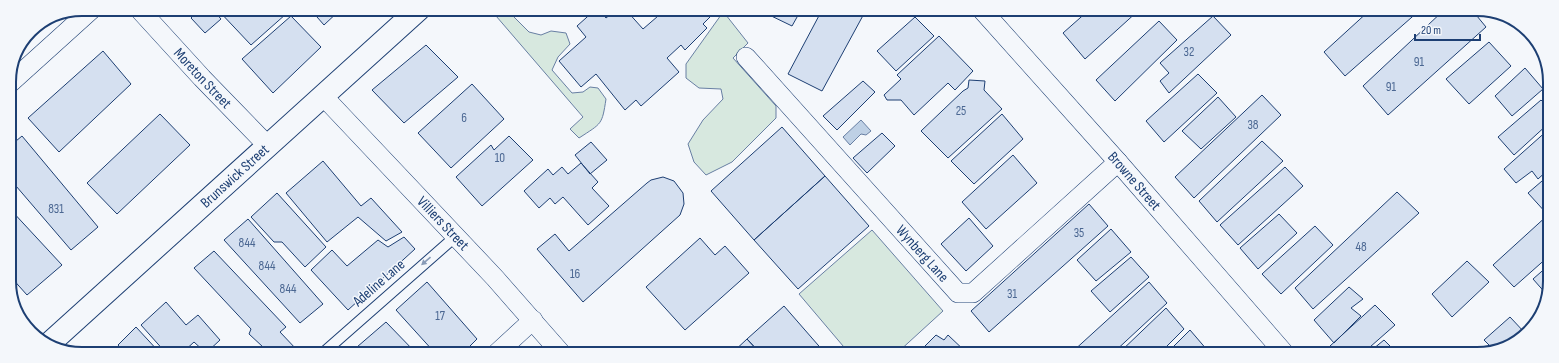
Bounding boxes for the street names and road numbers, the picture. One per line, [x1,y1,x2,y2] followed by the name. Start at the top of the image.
[170,44,236,113] street label: Moreton Street
[196,140,273,212] street label: Brunswick Street
[1104,148,1165,215] street label: Browne Street
[413,192,474,255] street label: Villiers Street
[892,221,953,286] street label: Wynberg Lane
[348,255,409,311] street label: Adeline Lane

